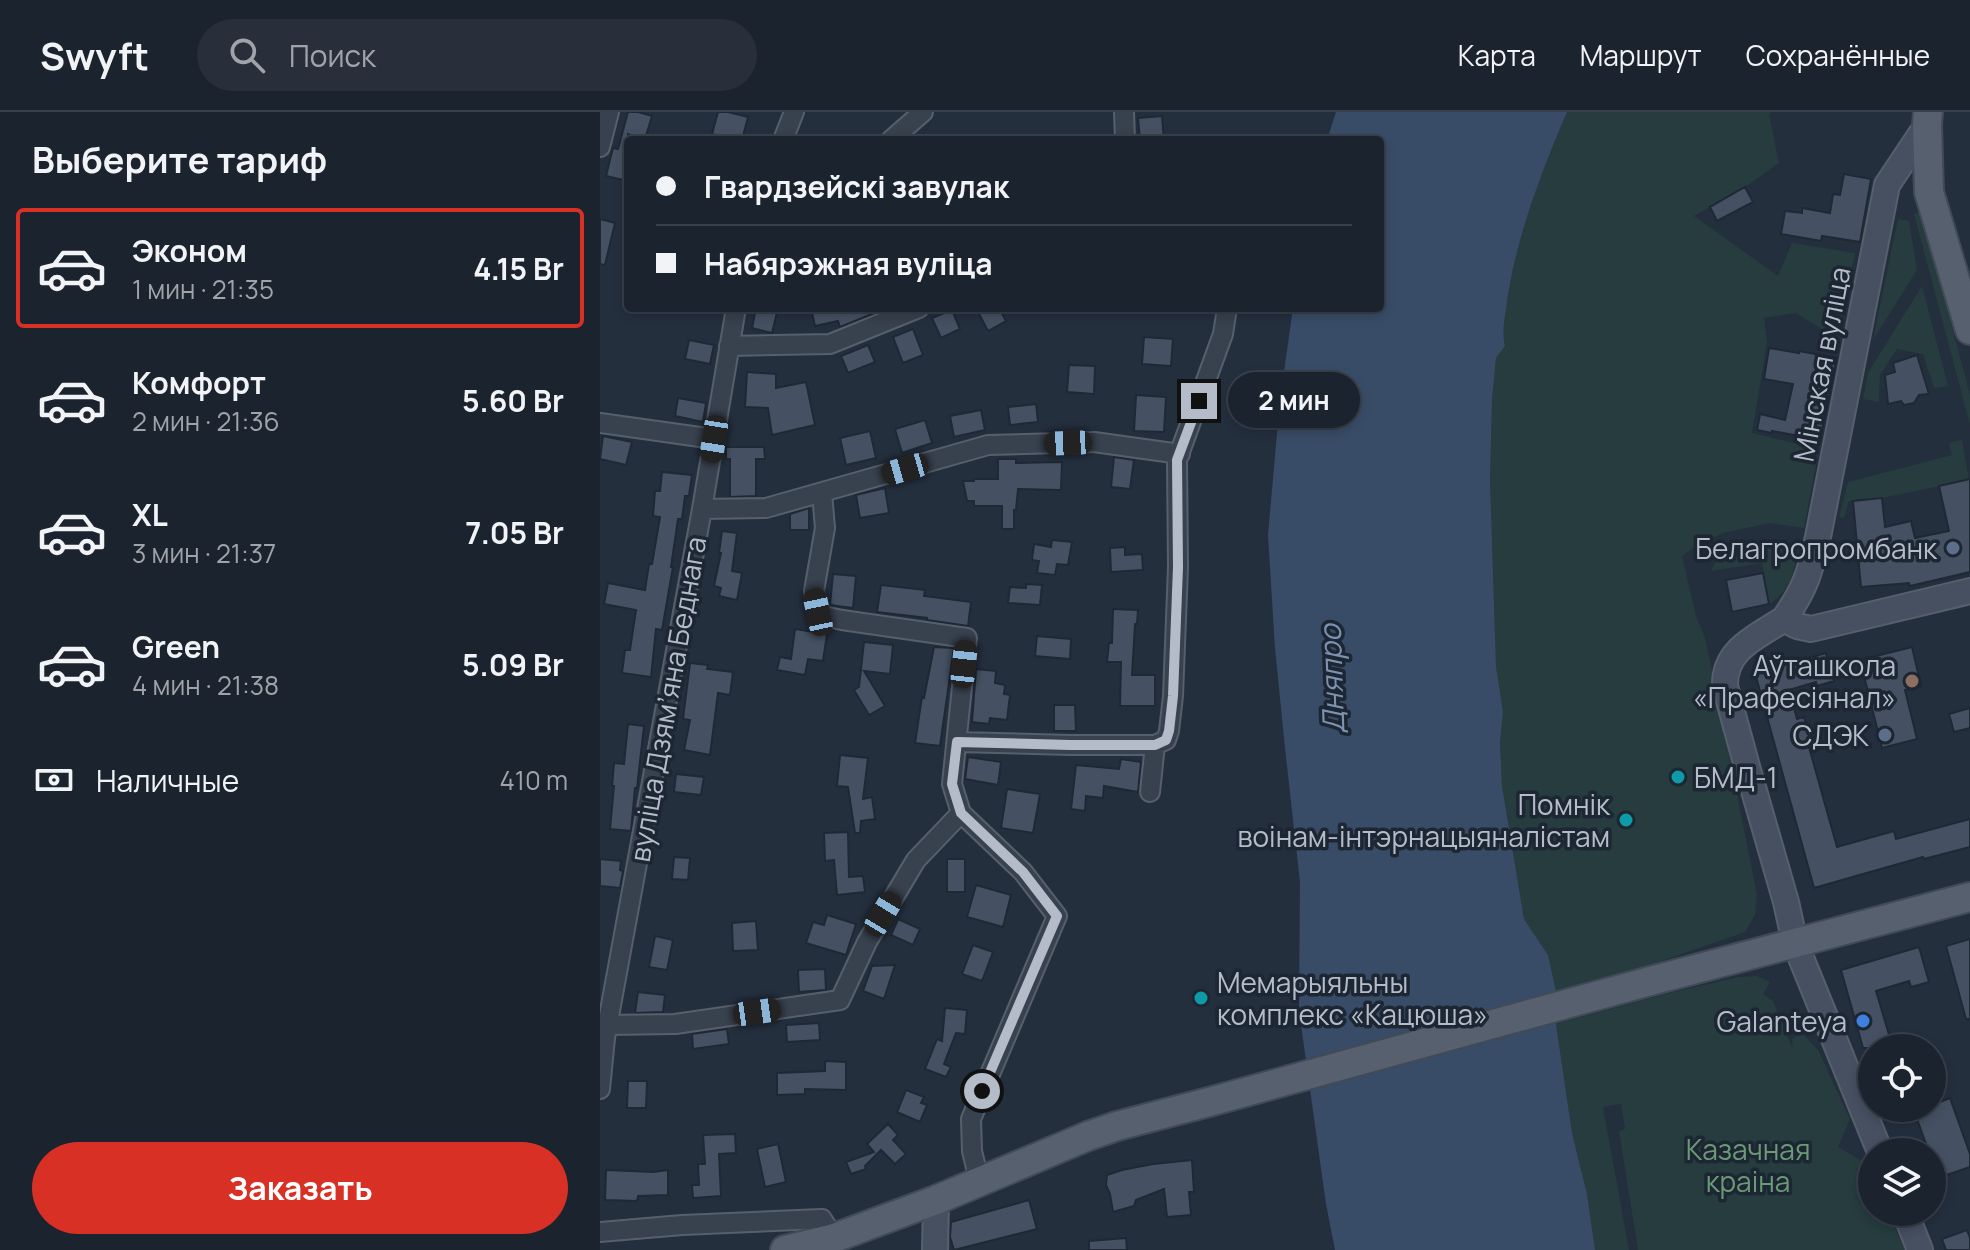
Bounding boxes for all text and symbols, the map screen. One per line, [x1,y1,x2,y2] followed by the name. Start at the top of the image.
[197,19,757,91] search box
[40,29,149,81] text: Swyft
[225,33,269,77] icon: search
[289,35,376,76] text: Поиск
[1458,36,1536,74] text: Карта
[1580,36,1702,74] text: Маршрут
[1746,36,1930,74] text: Сохранённые
[32,135,327,184] text: Выберите тариф
[704,166,1009,207] text: Гвардзейскі завулак
[132,230,247,271] text: Эконом
[36,232,108,304] icon: car
[704,243,992,284] text: Набярэжная вуліца
[473,248,564,289] text: 4.15 Br
[1784,264,1858,464] street label: Мінская вуліца
[132,271,274,307] text: 1 мин · 21:35
[132,362,266,403] text: Комфорт
[36,364,108,436] icon: car
[1227,373,1359,429] callout: 2 мин
[462,380,564,421] text: 5.60 Br
[1258,382,1330,418] text: 2 мин
[1181,383,1217,419] route end
[132,403,280,439] text: 2 мин · 21:36
[698,413,730,465] car
[1044,430,1092,456] car
[879,451,931,487] car
[132,494,168,535] text: XL
[36,496,108,568] icon: car
[465,512,564,553] text: 7.05 Br
[1695,529,1938,567] place label: Белагропромбанк
[620,533,714,865] street label: вуліца Дзямʼяна Беднага
[132,535,276,571] text: 3 мин · 21:37
[1944,539,1962,557] marker: Белагропромбанк
[801,586,835,638] car
[1309,622,1353,734] water label: Дняпро
[132,626,220,667] text: Green
[36,628,108,700] icon: car
[950,639,978,689] car
[462,644,564,685] text: 5.09 Br
[1693,646,1896,716] place label: Аўташкола «Прафесіянал»
[132,667,279,703] text: 4 мин · 21:38
[1903,672,1921,690] marker: Аўташкола «Прафесіянал»
[1793,716,1869,754] place label: СДЭК
[1876,726,1894,744] marker: СДЭК
[32,758,76,802] icon: cash
[1694,758,1778,796] place label: БМД-1
[96,760,239,801] text: Наличные
[499,762,568,798] text: 410 m
[1669,768,1687,786] marker: БМД-1
[1238,785,1611,855] place label: Помнік воінам-інтэрнацыяналістам
[1617,811,1635,829] marker: Помнік воінам-інтэрнацыяналістам
[860,887,906,941] car
[1217,963,1488,1033] place label: Мемарыяльны комплекс «Кацюша»
[1192,989,1210,1007] marker: Мемарыяльны комплекс «Кацюша»
[732,997,782,1027] car
[1716,1002,1847,1040] place label: Galanteya
[1854,1012,1872,1030] marker: Galanteya
[1858,1034,1946,1226] map controls
[1858,1034,1946,1122] button: locate
[964,1073,1000,1109] route start
[1686,1130,1810,1200] park label: Казачная краіна
[1858,1138,1946,1226] button: layers
[32,1142,568,1234] button: Заказать

